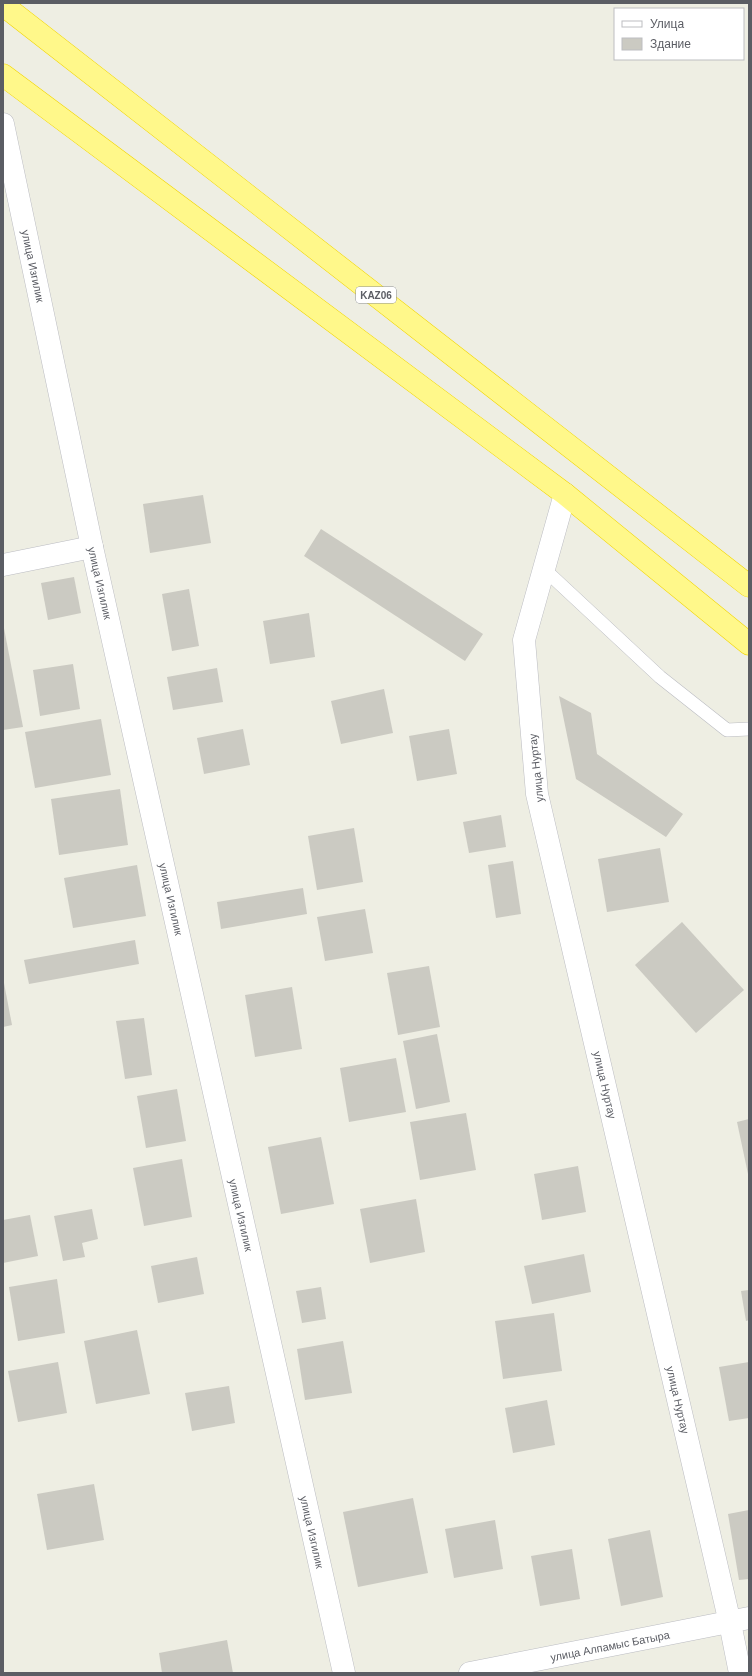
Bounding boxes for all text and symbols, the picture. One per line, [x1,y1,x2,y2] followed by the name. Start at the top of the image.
[614,8,744,60] legend
[650,17,684,31] text: Улица
[650,37,691,51] text: Здание
[19,229,47,304] street label: улица Изгилик
[356,287,396,303] road number: KАZ06
[86,546,114,620] street label: улица Изгилик
[526,733,546,803] street label: улица Нуртау
[157,862,185,936] street label: улица Изгилик
[591,1050,619,1120] street label: улица Нуртау
[227,1178,255,1252] street label: улица Изгилик
[664,1365,692,1435] street label: улица Нуртау
[298,1495,326,1569] street label: улица Изгилик
[549,1628,672,1663] street label: улица Алпамыс Батыра

